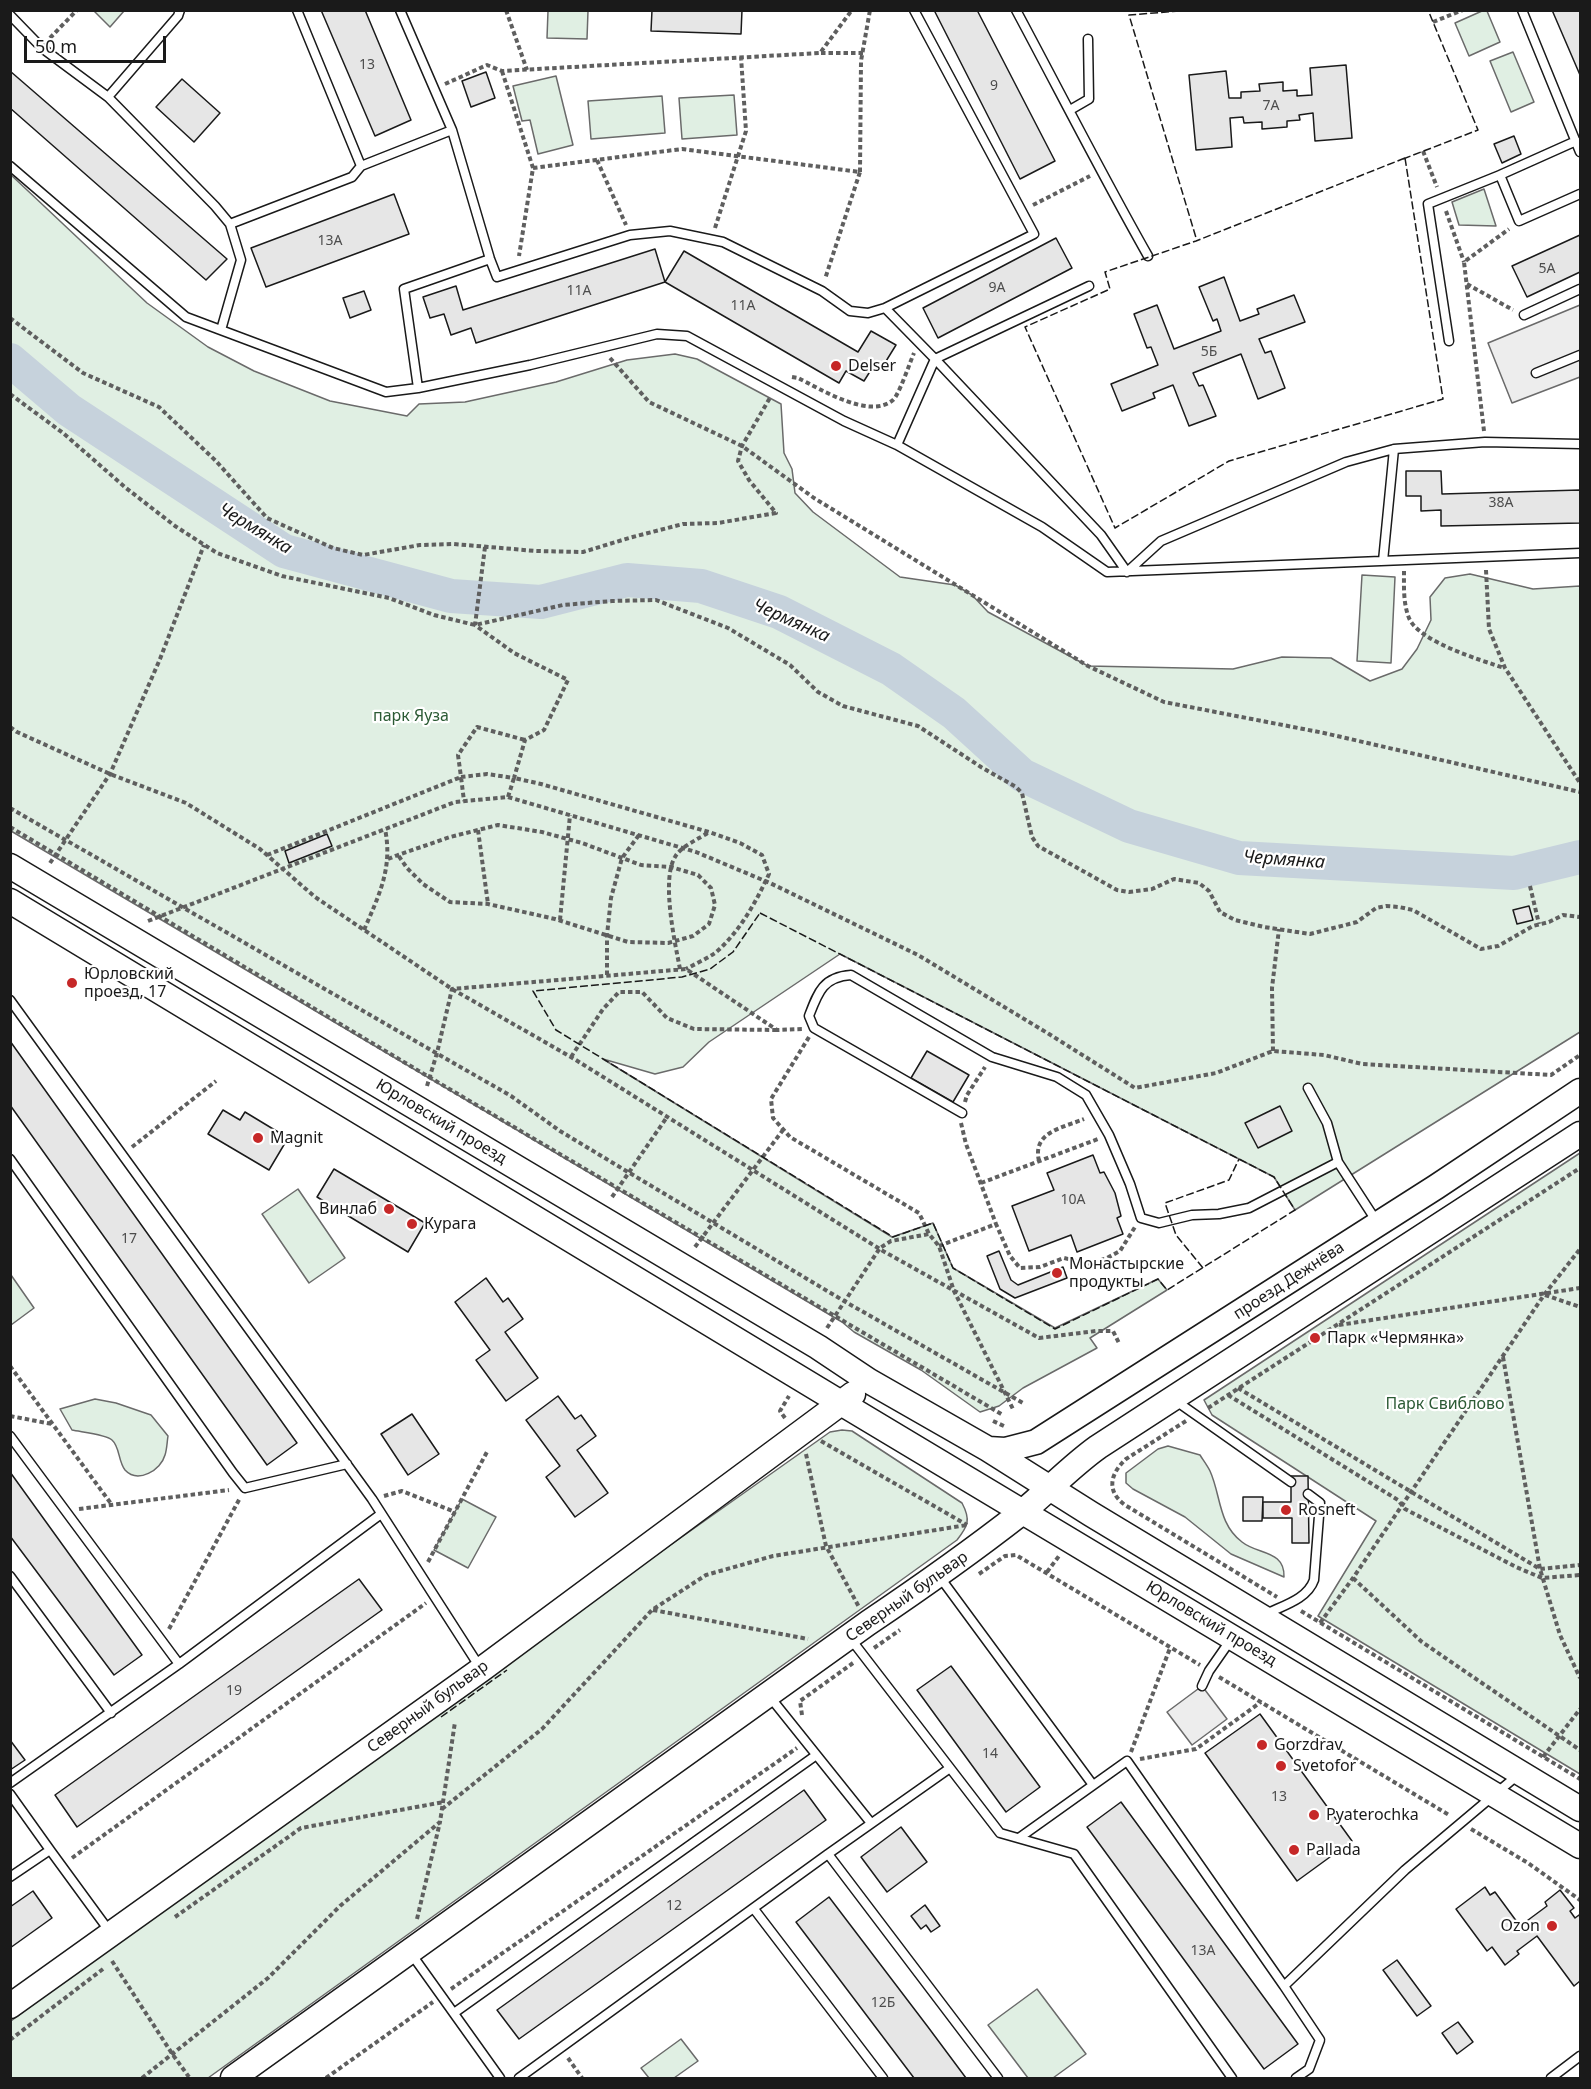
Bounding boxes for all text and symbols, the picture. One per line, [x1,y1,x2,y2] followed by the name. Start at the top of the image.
[27,24,170,62] scale bar
[35,34,77,58] text: 50 m
[359,57,375,73] house number: 13
[990,78,998,94] house number: 9
[1263,98,1279,114] house number: 7А
[318,233,342,249] house number: 13А
[1539,261,1555,277] house number: 5А
[989,280,1005,296] house number: 9А
[567,283,591,299] house number: 11А
[731,298,755,314] house number: 11А
[1201,344,1217,360] house number: 5Б
[848,356,896,376] place label: Delser
[829,359,843,373] marker: Delser
[1489,495,1513,511] house number: 38А
[214,499,296,559] water label: Чермянка
[749,594,833,648] water label: Чермянка
[373,706,449,726] park label: парк Яуза
[1242,846,1326,874] water label: Чермянка
[84,964,174,1002] place label: Юрловский проезд, 17
[65,976,79,990] marker: Юрловский проезд, 17
[372,1075,510,1169] street label: Юрловский проезд
[270,1128,323,1148] place label: Magnit
[251,1131,265,1145] marker: Magnit
[1061,1192,1085,1208] house number: 10А
[319,1199,377,1219] place label: Винлаб
[382,1202,396,1216] marker: Винлаб
[424,1214,477,1234] place label: Курага
[405,1217,419,1231] marker: Курага
[121,1231,137,1247] house number: 17
[1230,1238,1348,1324] street label: проезд Дежнёва
[1069,1254,1184,1292] place label: Монастырские продукты
[1050,1266,1064,1280] marker: Монастырские продукты
[1327,1328,1464,1348] place label: Парк «Чермянка»
[1308,1331,1322,1345] marker: Парк «Чермянка»
[1385,1394,1505,1414] park label: Парк Свиблово
[1298,1500,1355,1520] place label: Rosneft
[1279,1503,1293,1517] marker: Rosneft
[842,1548,972,1646] street label: Северный бульвар
[1142,1577,1280,1671] street label: Юрловский проезд
[364,1657,492,1757] street label: Северный бульвар
[226,1683,242,1699] house number: 19
[1274,1735,1343,1755] place label: Gorzdrav
[1255,1738,1269,1752] marker: Gorzdrav
[982,1746,998,1762] house number: 14
[1293,1756,1356,1776] place label: Svetofor
[1274,1759,1288,1773] marker: Svetofor
[1271,1789,1287,1805] house number: 13
[1326,1805,1419,1825] place label: Pyaterochka
[1307,1808,1321,1822] marker: Pyaterochka
[1306,1840,1361,1860] place label: Pallada
[1287,1843,1301,1857] marker: Pallada
[666,1898,682,1914] house number: 12
[1500,1916,1540,1936] place label: Ozon
[1545,1919,1559,1933] marker: Ozon
[1191,1943,1215,1959] house number: 13А
[871,1995,895,2011] house number: 12Б

